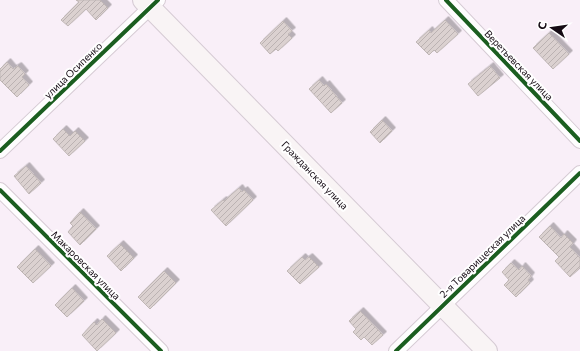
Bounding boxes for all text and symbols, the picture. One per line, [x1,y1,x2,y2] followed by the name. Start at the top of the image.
[532,8,572,48] north arrow
[535,20,549,31] text: С
[482,27,556,103] street label: Веретьевская улица
[42,39,104,101] street label: улица Осипенко
[279,138,351,212] street label: Гражданская улица
[437,212,527,300] street label: 2-я Товарищеская улица
[49,228,123,302] street label: Макаровская улица

